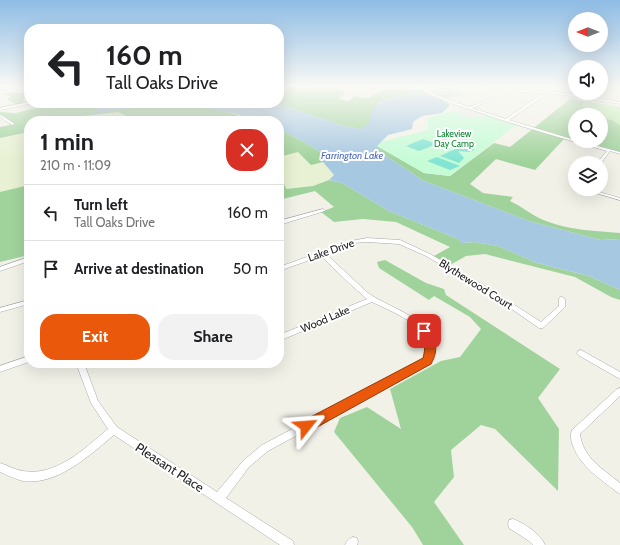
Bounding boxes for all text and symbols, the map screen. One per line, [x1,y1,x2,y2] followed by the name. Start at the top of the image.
[568,12,608,52] north arrow
[568,12,608,196] map controls
[106,38,182,72] text: 160 m
[40,40,92,92] icon: left
[568,60,608,100] button: sound
[106,72,218,94] text: Tall Oaks Drive
[568,108,608,148] button: search
[40,127,94,156] text: 1 min
[434,128,474,149] park label: Lakeview Day Camp
[226,129,268,171] button: close
[321,149,383,162] water label: Farrington Lake
[568,156,608,196] button: layers
[40,157,111,173] text: 210 m · 11:09
[74,196,128,214] text: Turn left
[40,202,62,224] icon: left
[228,204,268,222] text: 160 m
[74,214,155,230] text: Tall Oaks Drive
[306,235,356,264] street label: Lake Drive
[437,256,516,312] street label: Blythewood Court
[40,258,62,280] icon: arrive
[74,260,204,278] text: Arrive at destination
[233,260,268,278] text: 50 m
[298,302,352,336] street label: Wood Lake
[40,314,150,360] button: Exit
[158,314,268,360] button: Share
[407,314,441,348] pin
[413,320,435,342] icon: arrive
[285,405,327,447] position arrow
[133,439,208,495] street label: Pleasant Place

